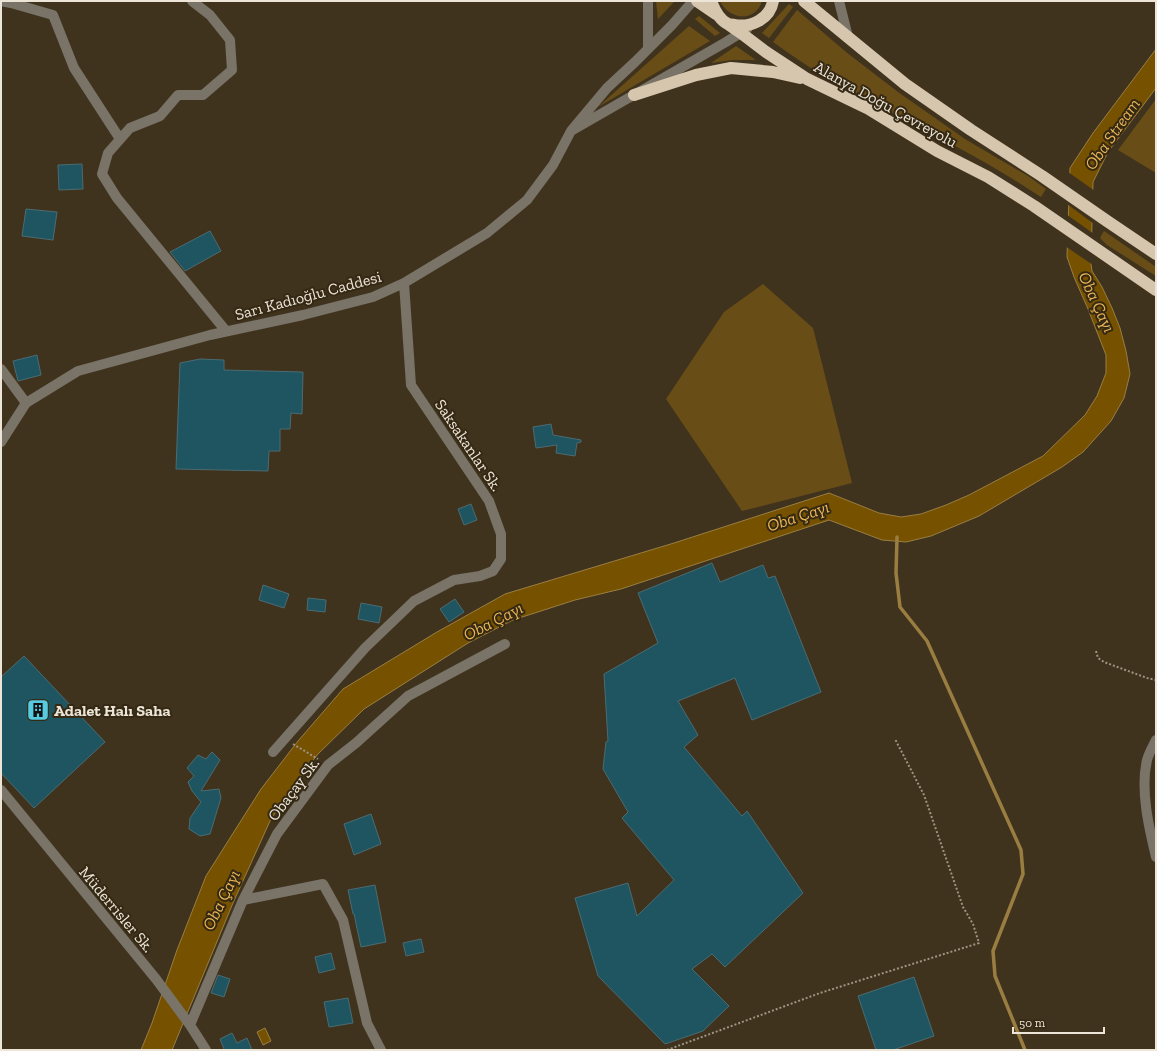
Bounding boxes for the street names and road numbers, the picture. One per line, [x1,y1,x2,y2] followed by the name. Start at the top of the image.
[811,57,961,152] street label: Alanya Doğu Çevreyolu
[233,267,384,324] street label: Sarı Kadıoğlu Caddesi
[431,396,506,495] street label: Saksakanlar Sk.
[263,754,323,825] street label: Obaçay Sk.
[75,863,158,956] street label: Müderrisler Sk.

